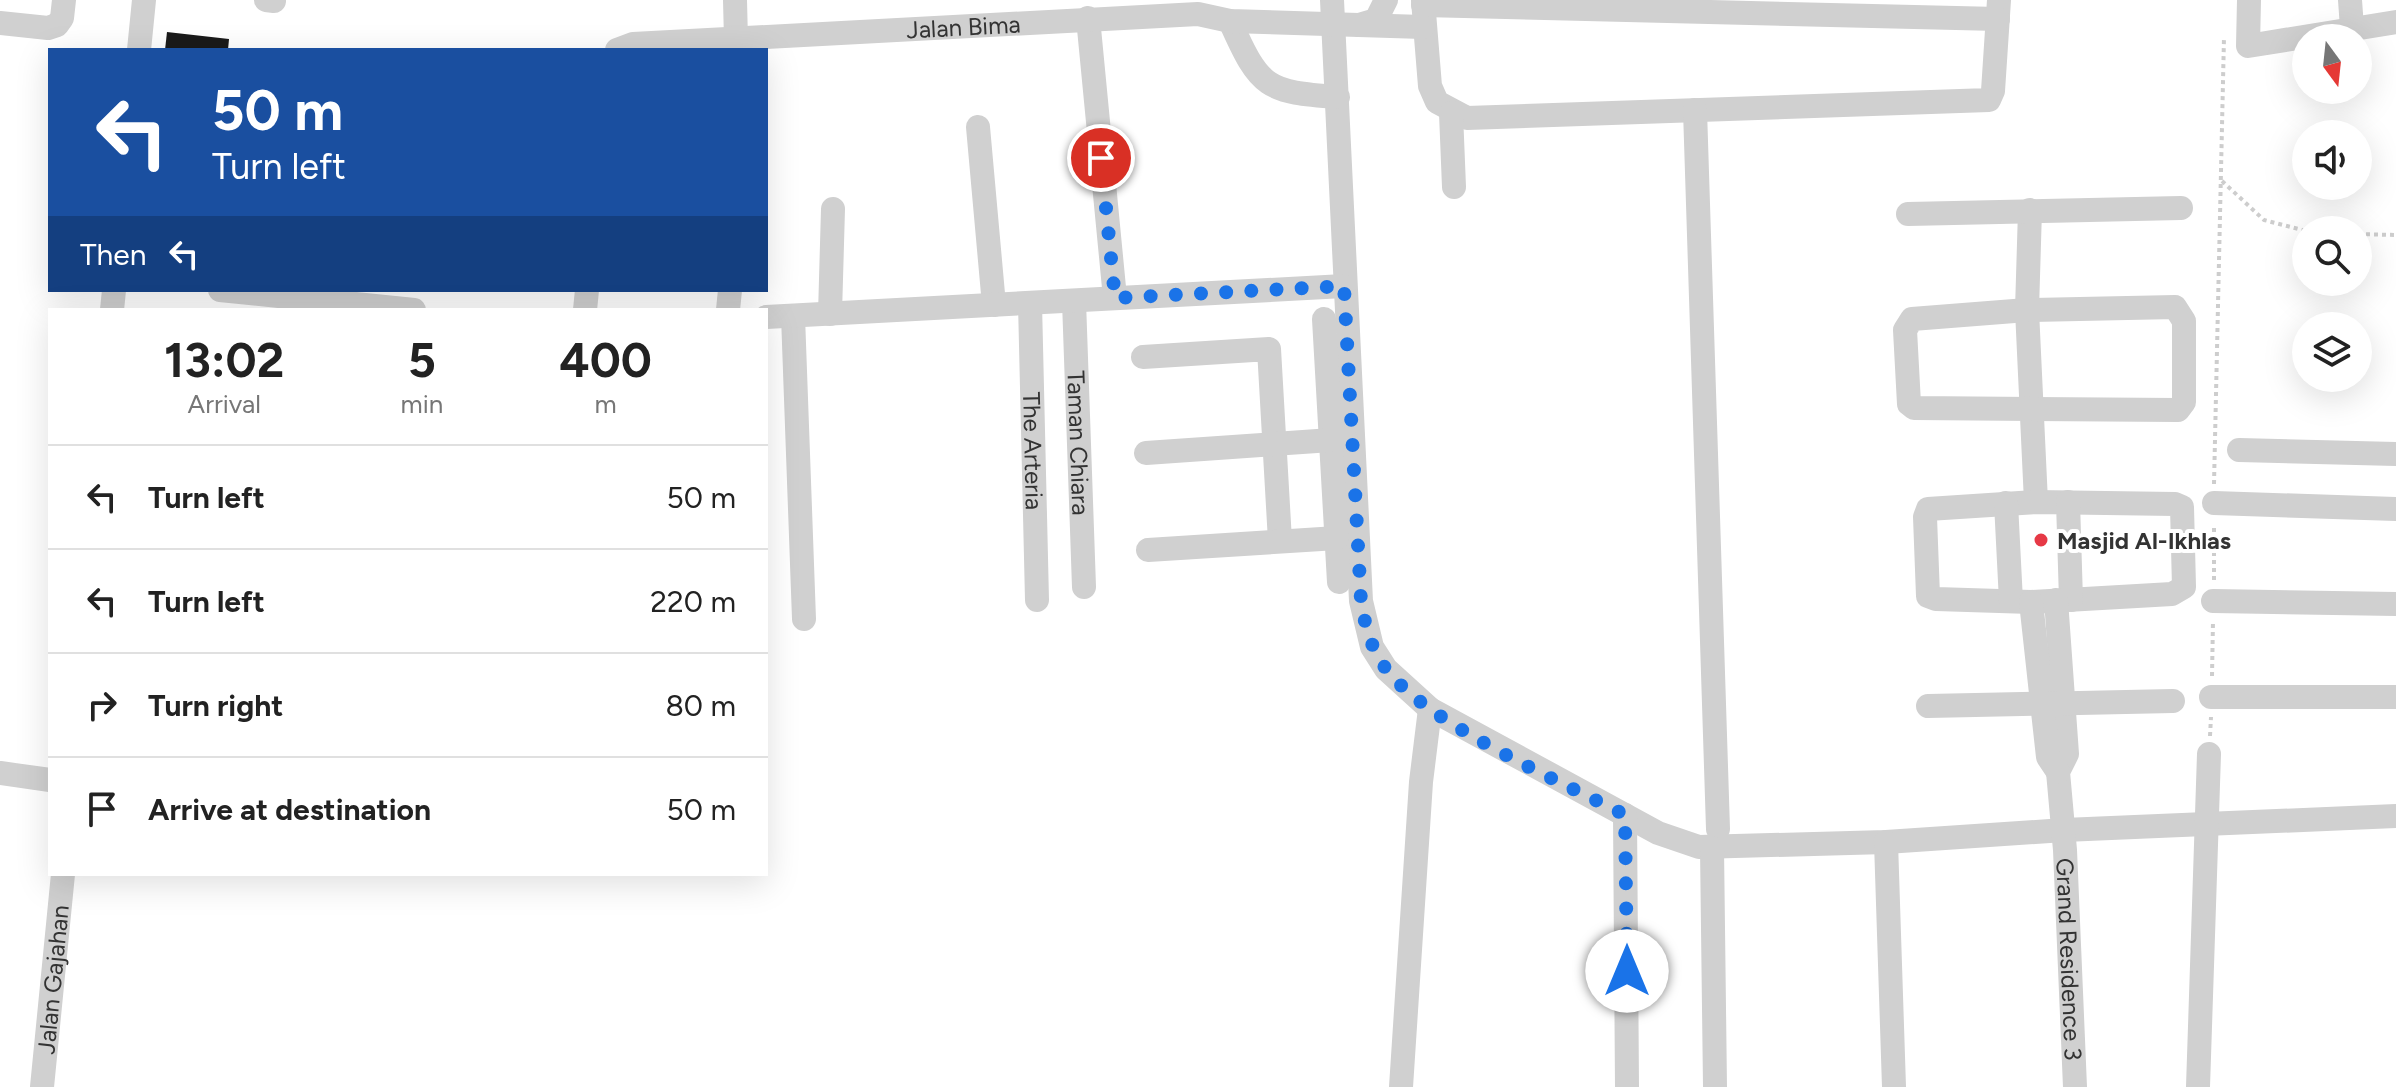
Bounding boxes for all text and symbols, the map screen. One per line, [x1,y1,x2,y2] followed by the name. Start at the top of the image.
[906,9,1021,44] street label: Jalan Bima
[2292,24,2372,104] north arrow
[2292,24,2372,392] map controls
[212,77,343,144] text: 50 m
[80,80,184,184] icon: left
[2292,120,2372,200] button: sound
[1067,124,1135,192] pin
[1079,136,1123,180] icon: arrive
[212,145,346,188] text: Turn left
[2292,216,2372,296] button: search
[162,232,206,276] icon: left
[80,236,146,273] text: Then
[2292,312,2372,392] button: layers
[164,331,284,389] text: 13:02
[408,331,436,389] text: 5
[559,331,652,389] text: 400
[1062,370,1096,516] street label: Taman Chiara
[188,388,261,420] text: Arrival
[401,388,443,420] text: min
[595,388,617,420] text: m
[1018,392,1049,510] street label: The Arteria
[80,475,124,519] icon: left
[148,479,265,516] text: Turn left
[667,479,736,516] text: 50 m
[2057,526,2231,555] place label: Masjid Al-Ikhlas
[2032,531,2050,549] marker: Masjid Al-Ikhlas
[80,579,124,623] icon: left
[148,583,265,620] text: Turn left
[650,583,736,620] text: 220 m
[80,683,124,727] icon: right
[148,687,283,724] text: Turn right
[665,687,736,724] text: 80 m
[80,787,124,831] icon: arrive
[148,791,431,828] text: Arrive at destination
[667,791,736,828] text: 50 m
[2051,857,2088,1061] street label: Grand Residence 3
[31,904,74,1055] street label: Jalan Gajahan
[1585,929,1669,1013] position arrow

